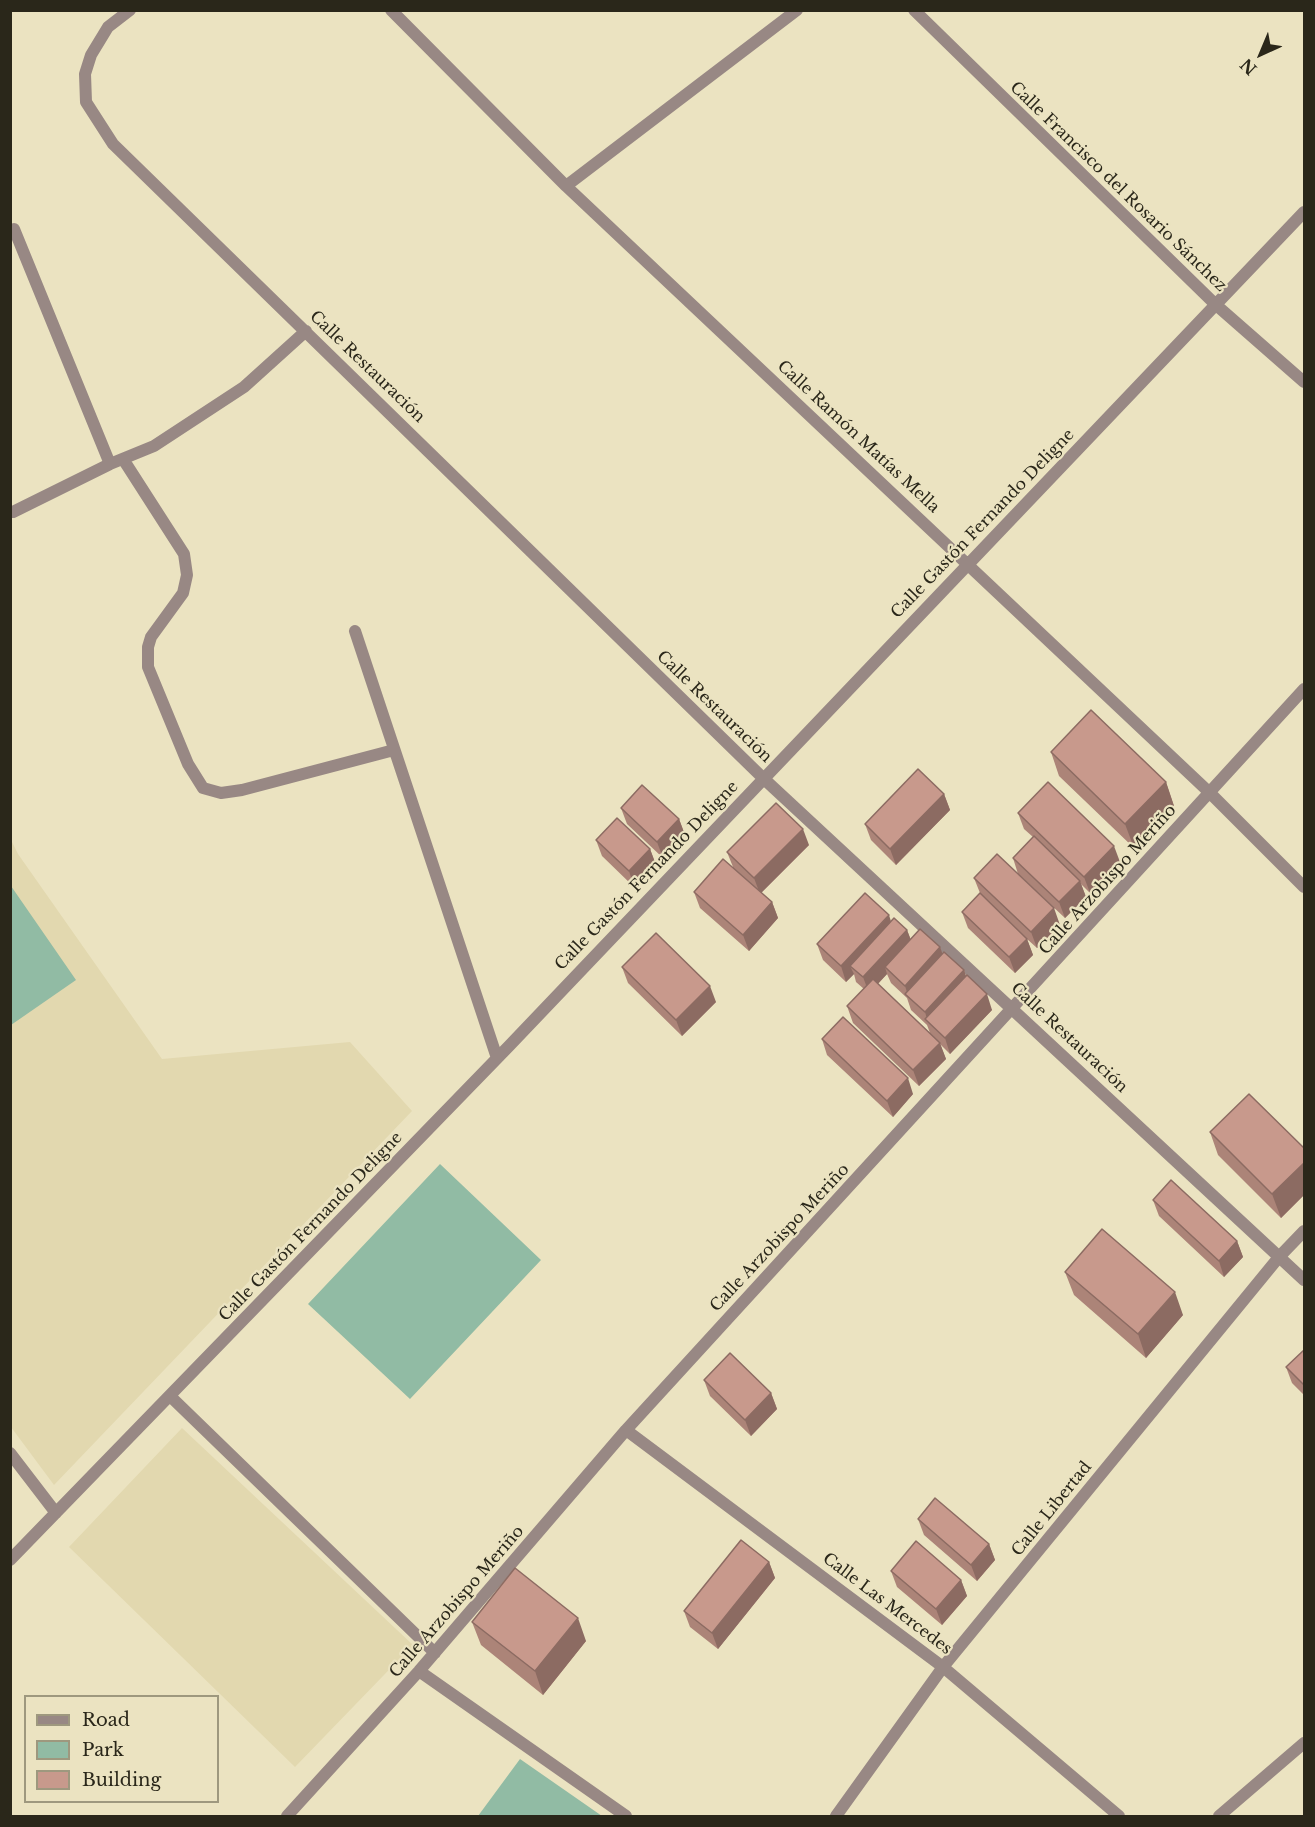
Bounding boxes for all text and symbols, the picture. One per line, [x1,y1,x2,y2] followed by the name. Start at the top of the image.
[1231,24,1291,84] north arrow
[1236,55,1261,79] text: N
[1006,78,1230,296] street label: Calle Francisco del Rosario Sánchez
[306,307,428,427] street label: Calle Restauración
[773,357,943,517] street label: Calle Ramón Matías Mella
[887,425,1079,623] street label: Calle Gastón Fernando Deligne
[653,647,775,767] street label: Calle Restauración
[551,777,743,975] street label: Calle Gastón Fernando Deligne
[1036,801,1180,959] street label: Calle Arzobispo Meriño
[1007,979,1131,1097] street label: Calle Restauración
[215,1128,407,1326] street label: Calle Gastón Fernando Deligne
[706,1160,854,1316] street label: Calle Arzobispo Meriño
[1008,1458,1096,1560] street label: Calle Libertad
[386,1522,528,1682] street label: Calle Arzobispo Meriño
[819,1549,955,1659] street label: Calle Las Mercedes
[24,1695,219,1803] legend
[82,1709,130,1731] text: Road
[82,1739,124,1761] text: Park
[82,1769,161,1791] text: Building

